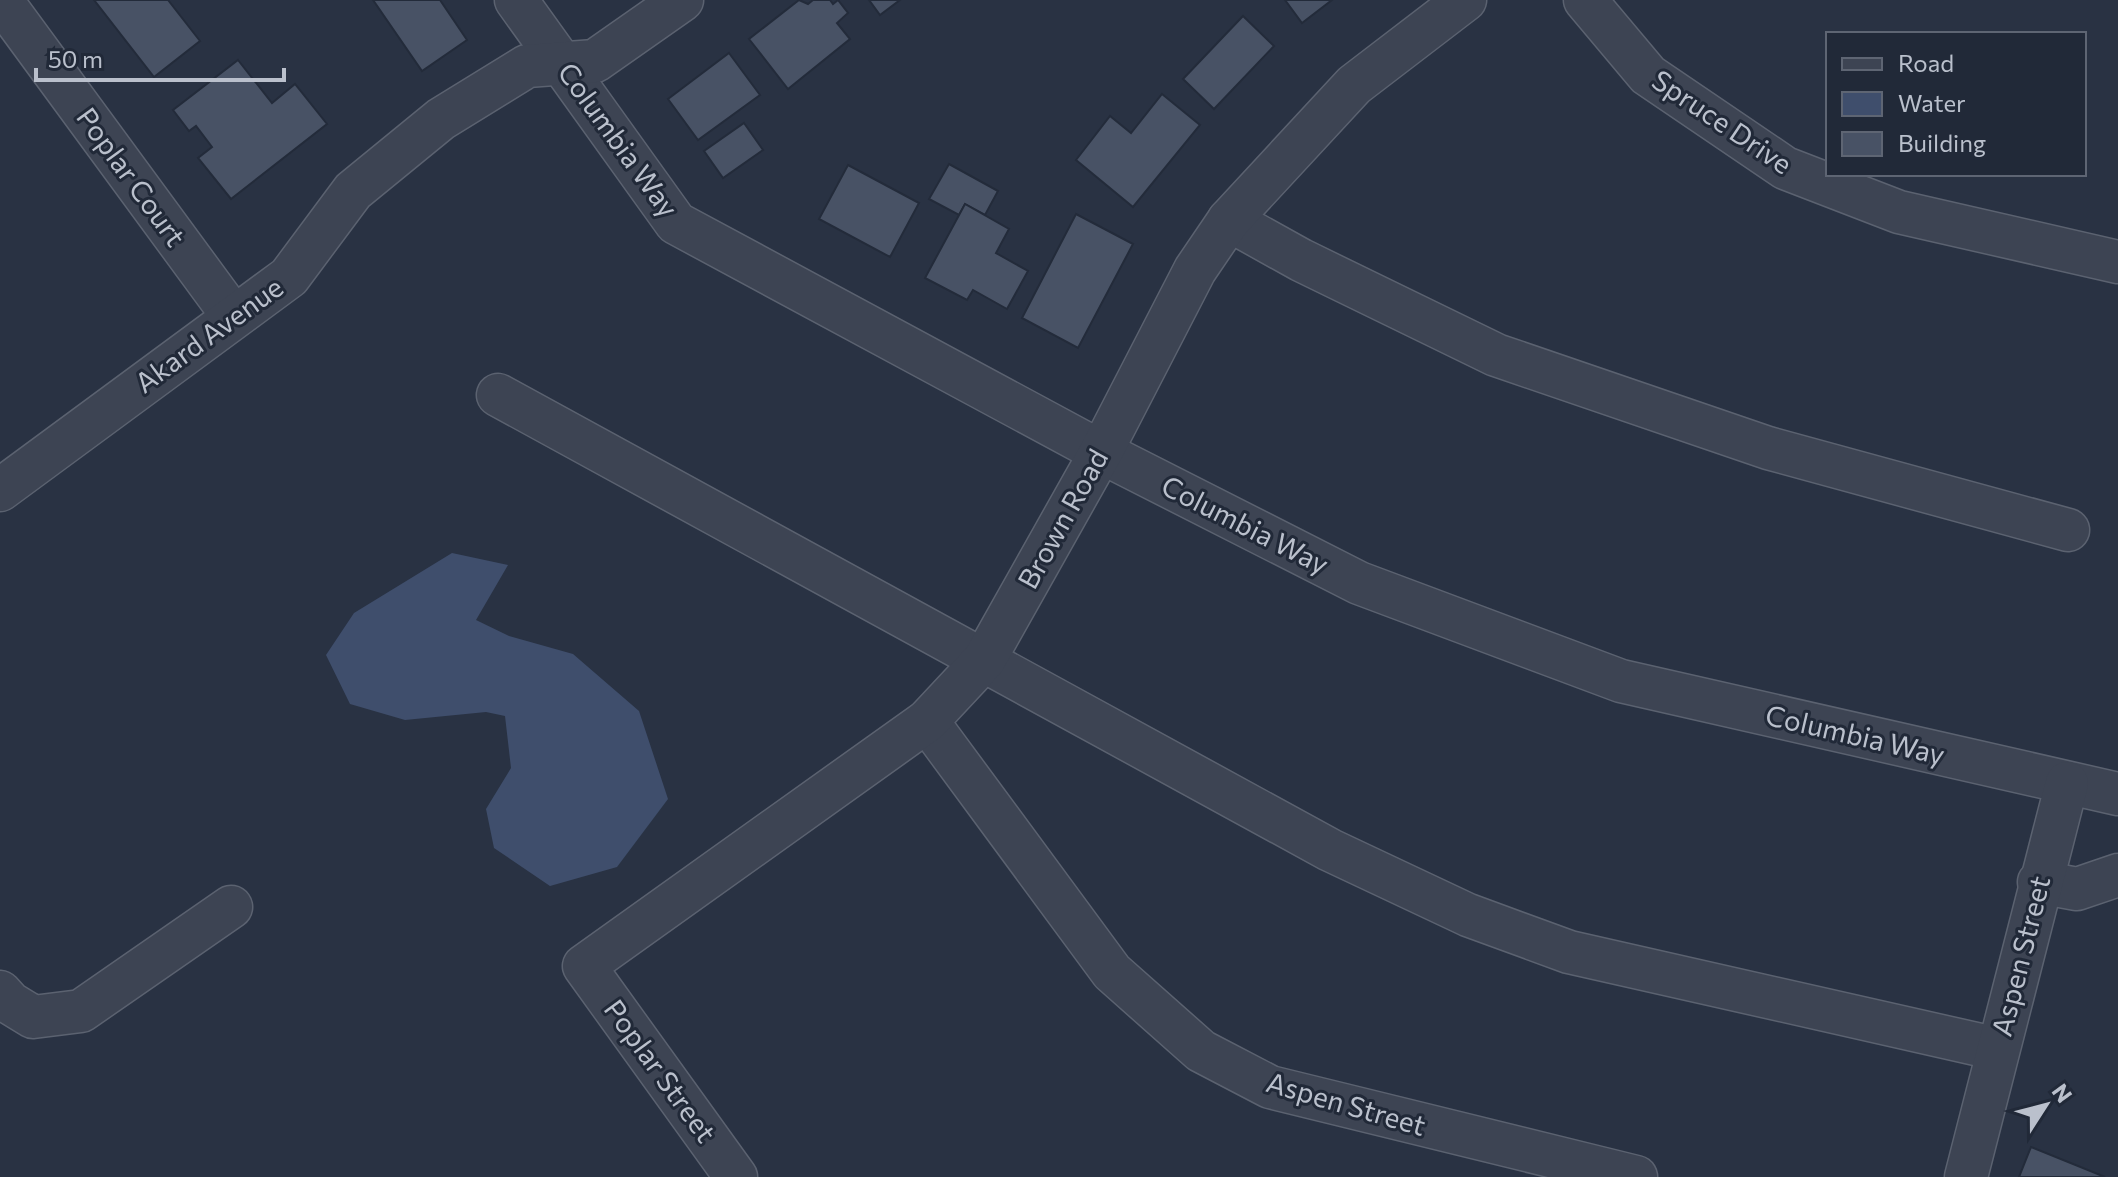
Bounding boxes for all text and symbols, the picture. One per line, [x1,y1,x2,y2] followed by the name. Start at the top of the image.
[36,32,284,82] scale bar
[1826,32,2086,176] legend
[48,44,103,73] text: 50 m
[1898,48,1954,77] text: Road
[551,55,686,223] street label: Columbia Way
[1646,62,1799,180] street label: Spruce Drive
[1898,88,1966,117] text: Water
[70,101,193,252] street label: Poplar Court
[1898,128,1986,157] text: Building
[128,269,289,399] street label: Akard Avenue
[1010,443,1114,594] street label: Brown Road
[1156,467,1335,581] street label: Columbia Way
[1762,697,1948,771] street label: Columbia Way
[1984,872,2056,1039] street label: Aspen Street
[598,993,724,1148] street label: Poplar Street
[1263,1064,1430,1142] street label: Aspen Street
[2006,1065,2086,1145] north arrow
[2047,1078,2078,1108] text: N

